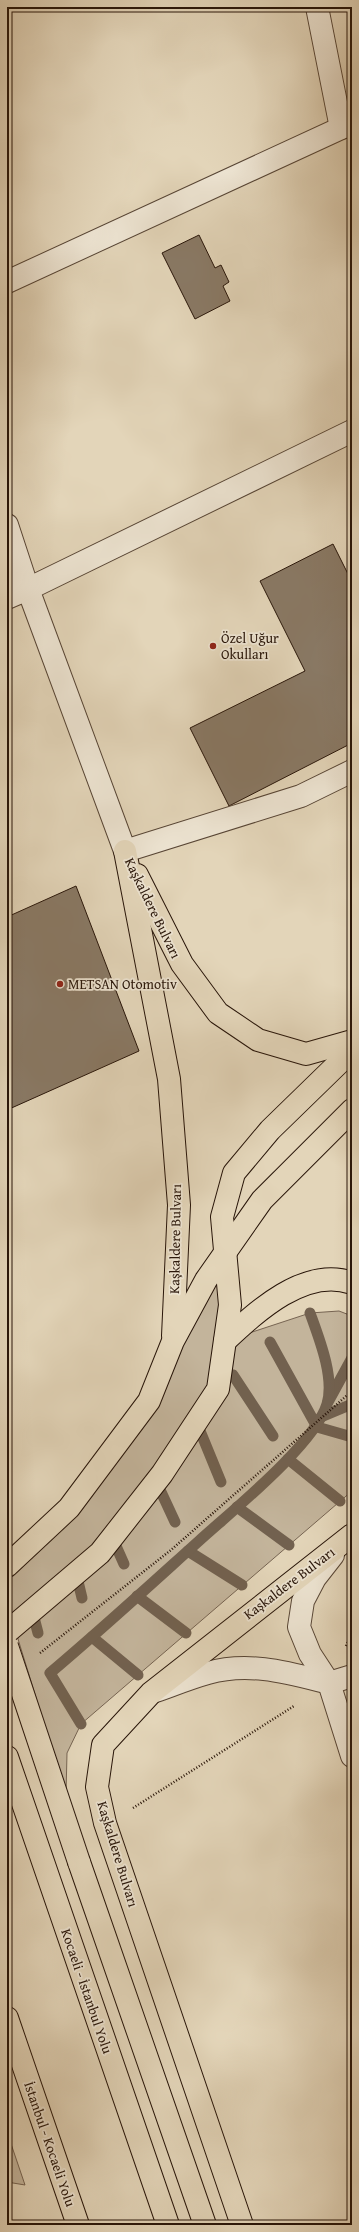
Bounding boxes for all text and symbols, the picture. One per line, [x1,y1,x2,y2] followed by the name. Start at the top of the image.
[221,628,279,664] place label: Özel Uğur Okulları
[208,641,218,651] marker: Özel Uğur Okulları
[120,854,186,962] street label: Kaşkaldere Bulvarı
[68,974,177,994] place label: METSAN Otomotiv
[55,979,65,989] marker: METSAN Otomotiv
[164,1184,186,1294] street label: Kaşkaldere Bulvarı
[239,1542,339,1624] street label: Kaşkaldere Bulvarı
[92,1799,144,1909] street label: Kaşkaldere Bulvarı
[56,1926,118,2057] street label: Kocaeli - İstanbul Yolu
[19,2079,81,2210] street label: İstanbul - Kocaeli Yolu

